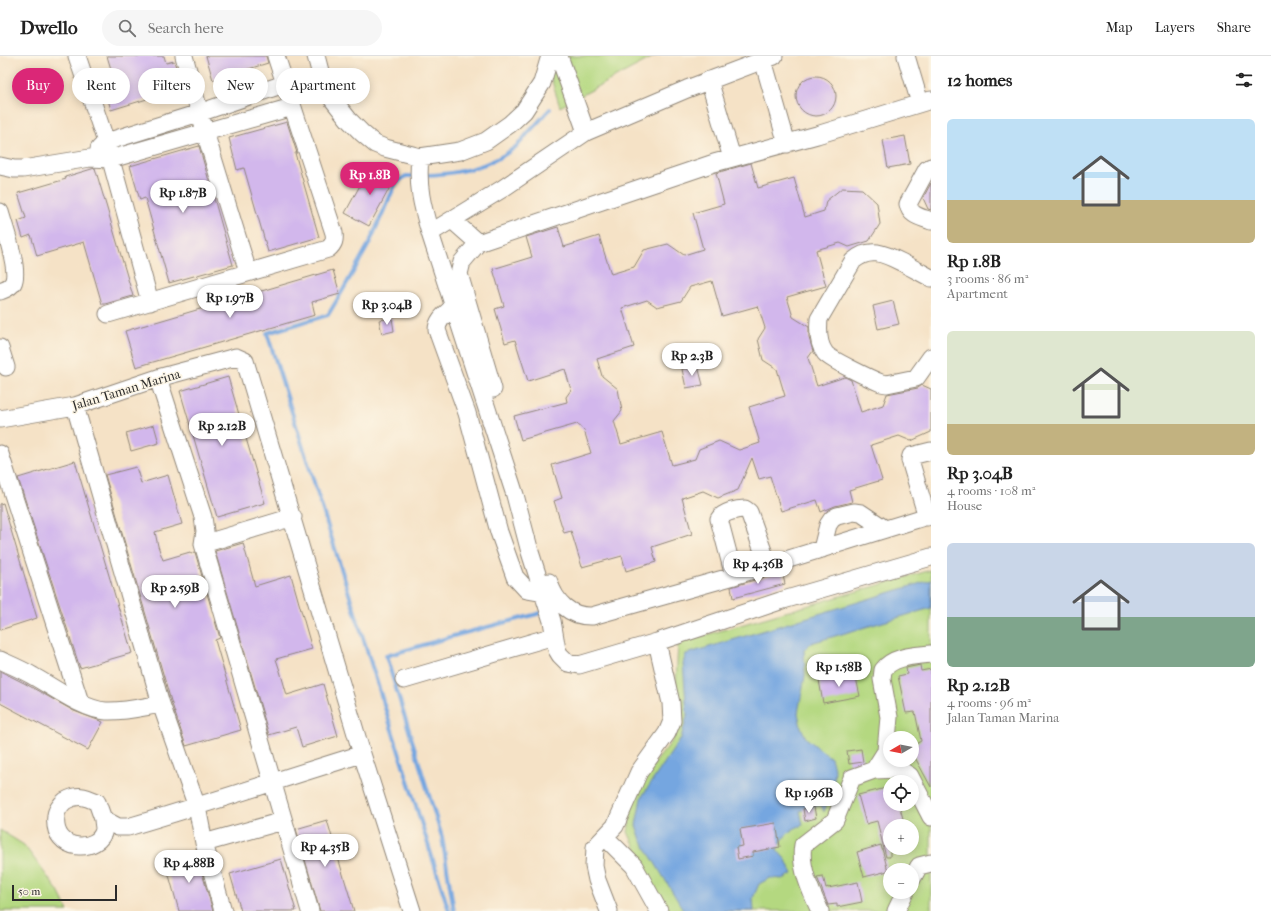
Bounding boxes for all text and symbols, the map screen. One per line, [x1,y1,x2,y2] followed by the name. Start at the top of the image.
[102,10,382,46] search box
[20,17,78,39] text: Dwello
[116,17,138,39] icon: search
[148,19,224,37] text: Search here
[1106,19,1133,36] text: Map
[1155,19,1195,36] text: Layers
[1217,19,1251,36] text: Share
[12,68,64,104] chip: Buy
[72,68,130,104] chip: Rent
[138,68,205,104] chip: Filters
[213,68,268,104] chip: New
[276,68,370,104] chip: Apartment
[1233,69,1255,91] icon: filters
[947,70,1012,90] text: 12 homes
[1065,145,1137,217] icon: home
[333,162,407,196] pin: Rp 1.8B
[349,167,391,182] text: Rp 1.8B
[142,180,224,214] pin: Rp 1.87B
[159,185,207,200] text: Rp 1.87B
[947,251,1001,271] text: Rp 1.8B
[947,271,1028,286] text: 3 rooms · 86 m²
[189,285,271,319] pin: Rp 1.97B
[947,286,1008,301] text: Apartment
[206,290,254,305] text: Rp 1.97B
[346,292,428,326] pin: Rp 3.04B
[362,297,412,312] text: Rp 3.04B
[655,343,729,377] pin: Rp 2.3B
[671,348,713,363] text: Rp 2.3B
[1065,357,1137,429] icon: home
[69,366,183,413] street label: Jalan Taman Marina
[181,413,263,447] pin: Rp 2.12B
[198,418,246,433] text: Rp 2.12B
[947,463,1013,483] text: Rp 3.04B
[947,483,1035,498] text: 4 rooms · 108 m²
[947,498,982,513] text: House
[717,551,799,585] pin: Rp 4.36B
[733,556,783,571] text: Rp 4.36B
[1065,569,1137,641] icon: home
[134,575,216,609] pin: Rp 2.59B
[151,580,199,595] text: Rp 2.59B
[798,654,880,688] pin: Rp 1.58B
[816,659,862,674] text: Rp 1.58B
[947,675,1010,695] text: Rp 2.12B
[947,695,1031,710] text: 4 rooms · 96 m²
[947,710,1059,725] text: Jalan Taman Marina
[883,731,919,767] north arrow
[883,731,919,899] map controls
[883,775,919,811] button: locate
[768,780,850,814] pin: Rp 1.96B
[785,785,833,800] text: Rp 1.96B
[883,819,919,855] button: +
[284,834,366,868] pin: Rp 4.35B
[300,839,350,854] text: Rp 4.35B
[148,850,230,884] pin: Rp 4.88B
[163,855,215,870] text: Rp 4.88B
[883,863,919,899] button: −
[12,883,117,902] scale bar
[18,885,40,898] text: 50 m

